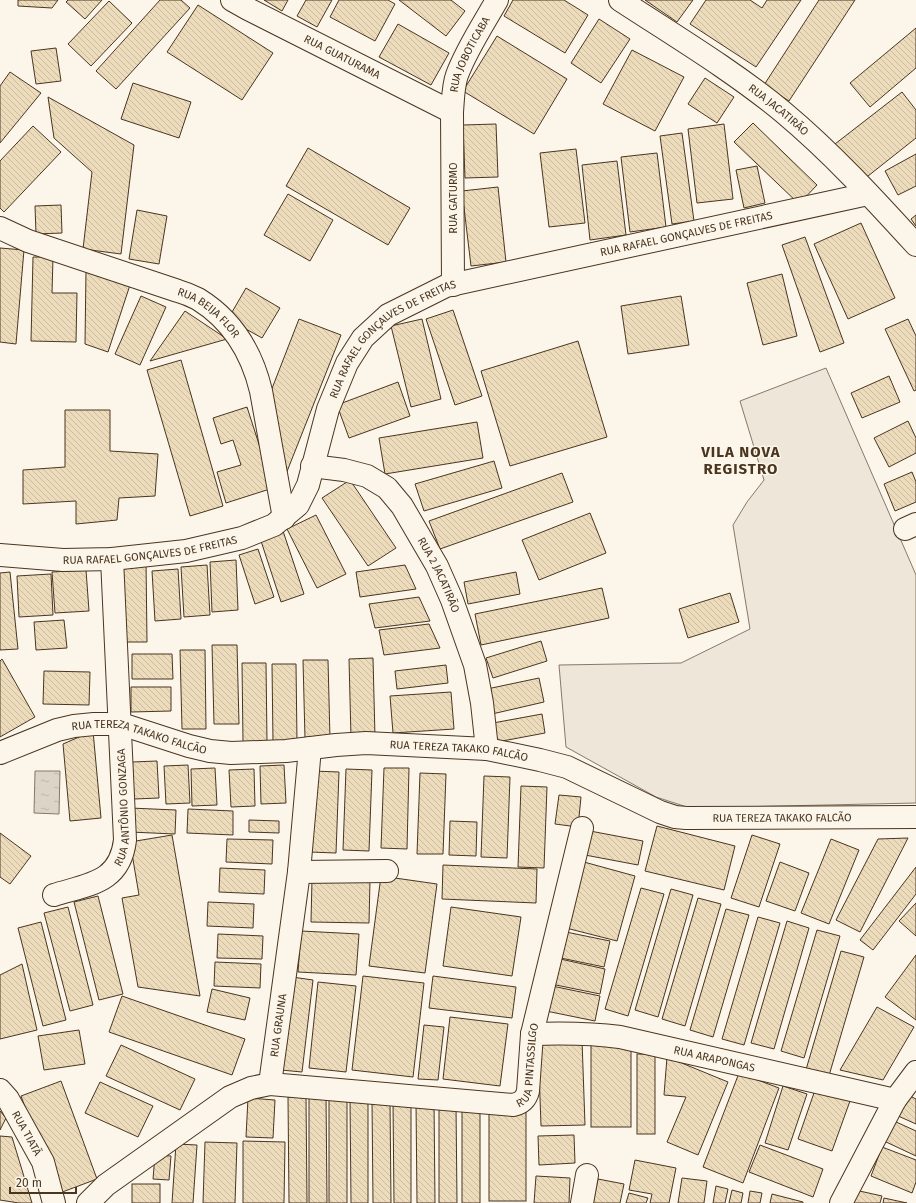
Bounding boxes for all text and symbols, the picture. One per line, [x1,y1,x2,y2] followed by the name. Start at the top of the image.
[447,14,493,93] street label: RUA JOBOTICABA
[302,32,383,82] street label: RUA GUATURAMA
[746,81,812,138] street label: RUA JACATIRÃO
[447,162,460,234] street label: RUA GATURMO
[599,209,774,259] street label: RUA RAFAEL GONÇALVES DE FREITAS
[327,278,457,400] street label: RUA RAFAEL GONÇALVES DE FREITAS
[176,285,243,340] street label: RUA BEIJA FLOR
[700,443,781,478] district label: VILA NOVA REGISTRO
[63,533,238,567] street label: RUA RAFAEL GONÇALVES DE FREITAS
[415,535,462,614] street label: RUA 2 JACATIRÃO
[71,717,208,757] street label: RUA TEREZA TAKAKO FALCÃO
[389,738,529,764] street label: RUA TEREZA TAKAKO FALCÃO
[111,748,132,869] street label: RUA ANTÔNIO GONZAGA
[712,811,852,824] street label: RUA TEREZA TAKAKO FALCÃO
[267,992,289,1058] street label: RUA GRAUNA
[514,1022,541,1110] street label: RUA PINTASSILGO
[672,1043,756,1074] street label: RUA ARAPONGAS
[9,1108,45,1158] street label: RUA TIATÃ
[10,1169,76,1195] scale bar
[16,1176,42,1190] text: 20 m

